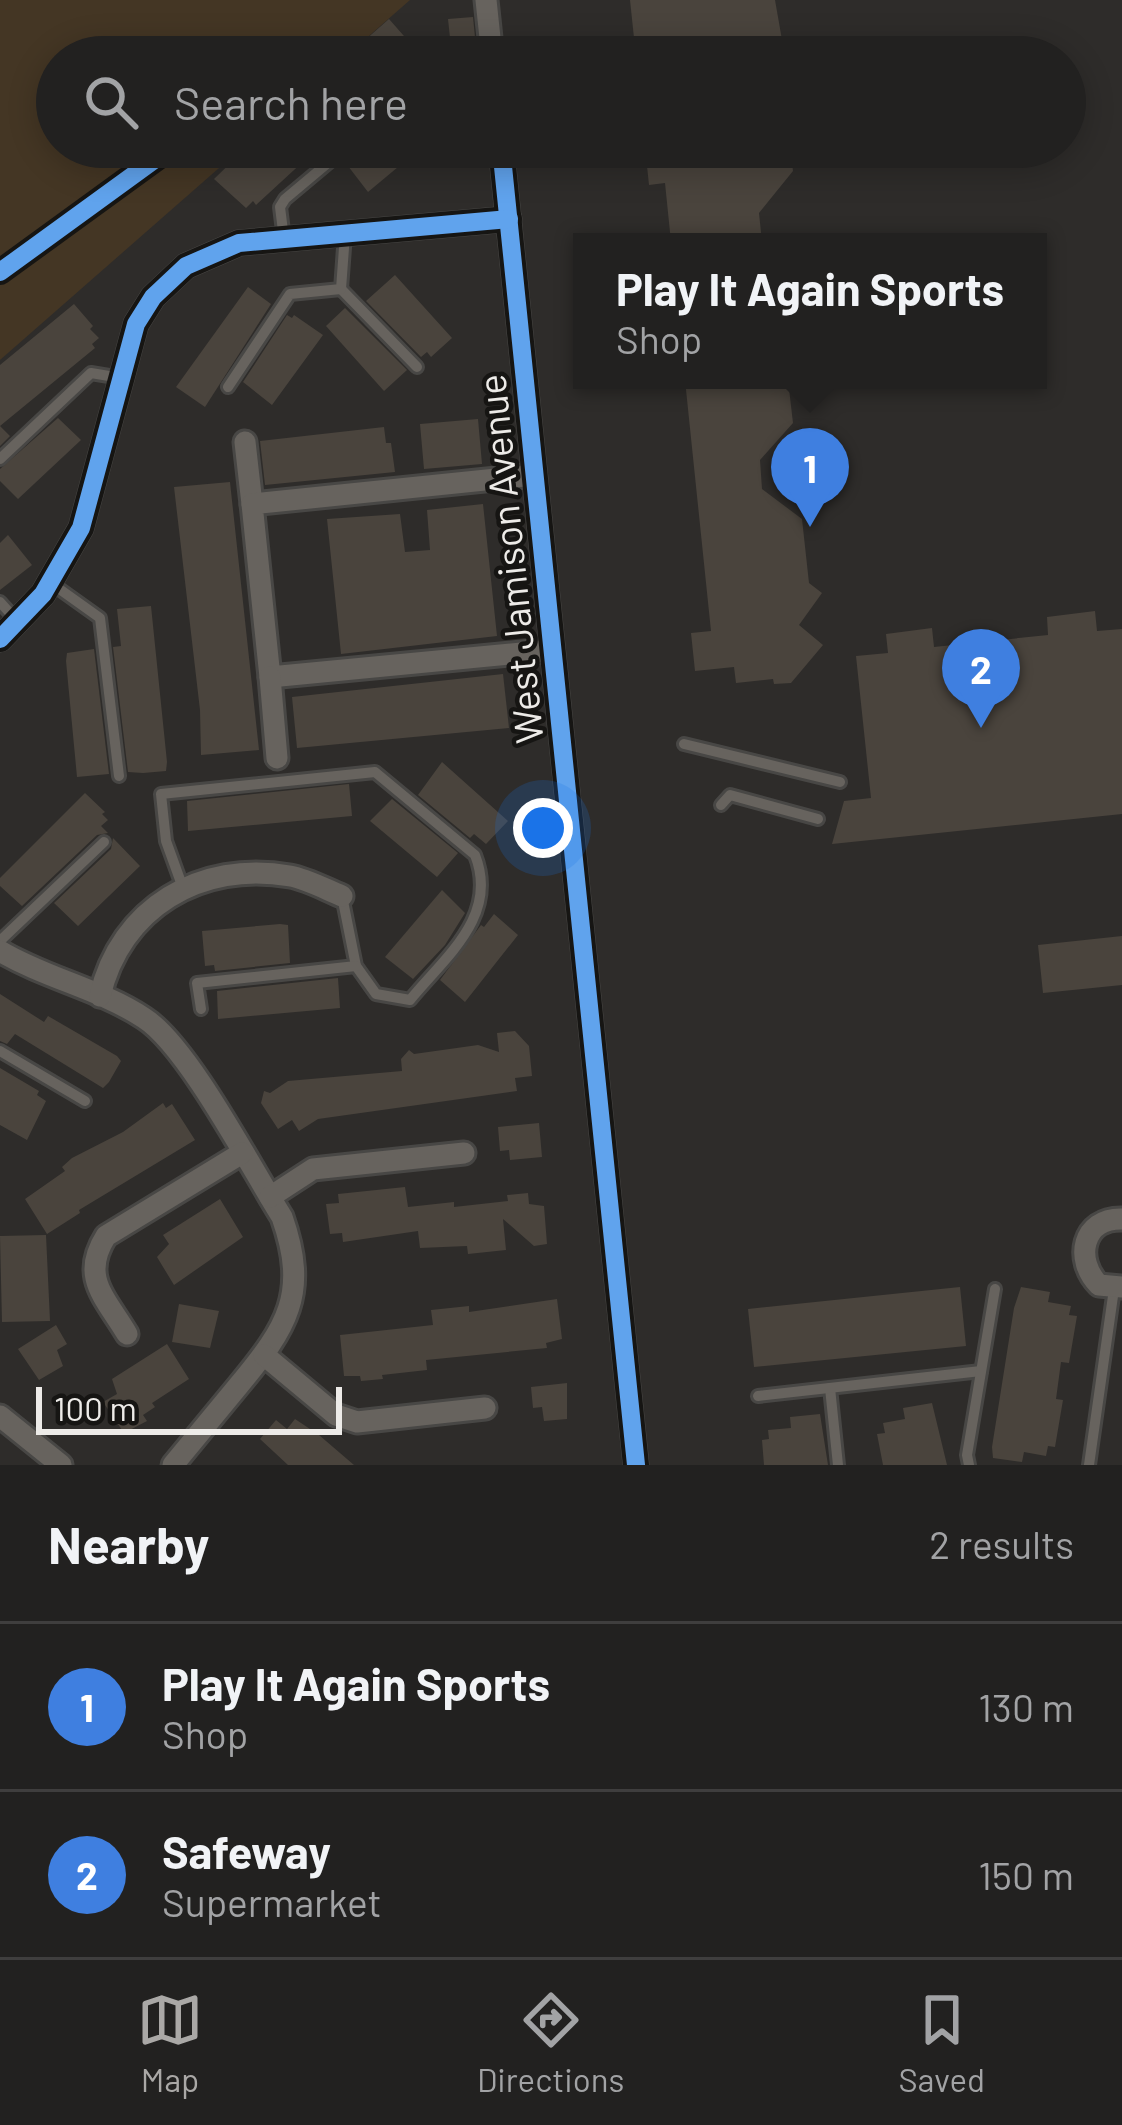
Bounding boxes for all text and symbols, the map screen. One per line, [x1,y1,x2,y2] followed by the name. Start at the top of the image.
[36,36,1086,168] search box
[78,69,144,135] icon: search
[174,75,408,129] text: Search here
[573,233,1047,389] popup
[616,261,1004,315] text: Play It Again Sports
[616,315,702,362] text: Shop
[466,372,552,746] street label: West Jamison Avenue
[771,428,849,527] pin: 1
[942,629,1020,728] pin: 2
[513,798,573,858] your location
[36,1381,342,1434] scale bar
[54,1388,137,1428] text: 100 m
[48,1513,209,1574] text: Nearby
[929,1520,1074,1567] text: 2 results
[162,1656,550,1710] text: Play It Again Sports
[80,1683,94,1730] text: 1
[978,1683,1074,1730] text: 130 m
[162,1710,248,1757] text: Shop
[162,1824,331,1878] text: Safeway
[76,1851,98,1898] text: 2
[978,1851,1074,1898] text: 150 m
[162,1878,382,1925] text: Supermarket
[137,1987,203,2099] tab: Map
[477,1987,624,2099] tab: Directions
[898,1987,985,2099] tab: Saved

